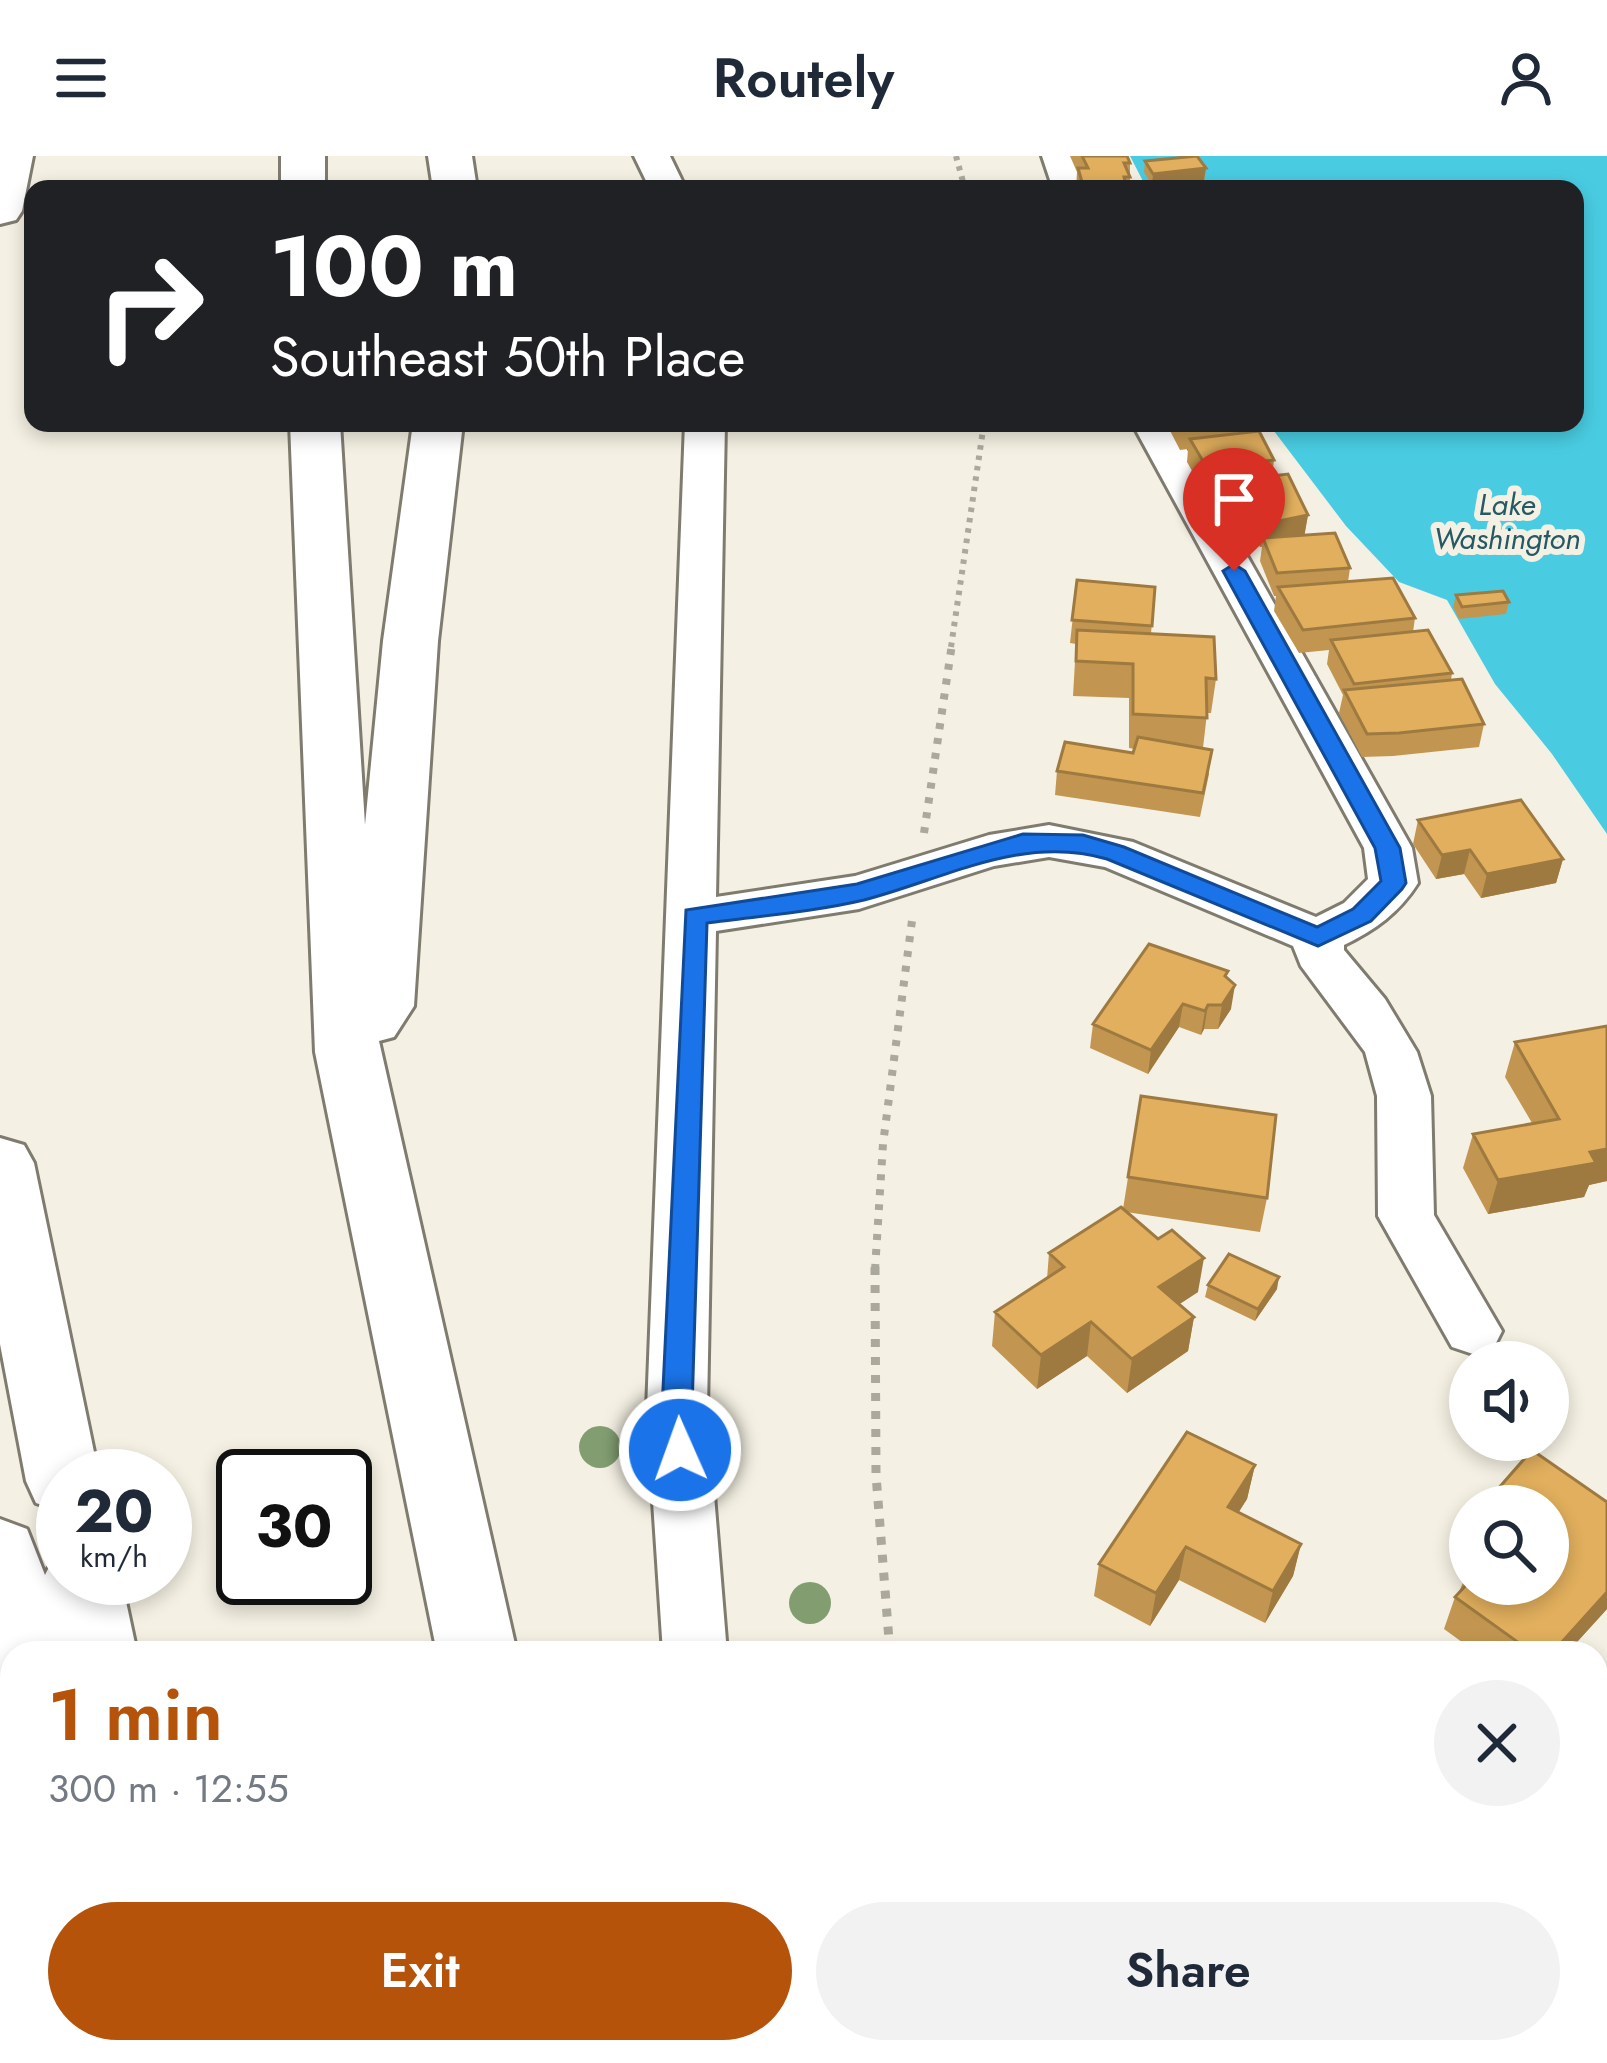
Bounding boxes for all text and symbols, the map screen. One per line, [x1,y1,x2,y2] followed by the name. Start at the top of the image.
[713,39,894,117] text: Routely
[48,45,114,111] icon: menu
[1493,45,1559,111] icon: person
[270,206,518,328] text: 100 m
[72,228,228,384] icon: right
[270,318,745,396] text: Southeast 50th Place
[1183,448,1285,571] pin
[1201,466,1267,532] icon: arrive
[1434,483,1581,560] water label: Lake Washington
[1449,1341,1569,1605] map controls
[1449,1341,1569,1461] button: sound
[617,1387,743,1513] position arrow
[216,1449,372,1605] speed limit sign: 30
[74,1468,154,1555] text: 20
[1449,1485,1569,1605] button: search
[80,1535,148,1578] text: km/h
[48,1663,223,1767] text: 1 min
[1434,1680,1560,1806] button: close
[48,1760,289,1817] text: 300 m · 12:55
[48,1902,792,2040] button: Exit
[816,1902,1560,2040] button: Share

